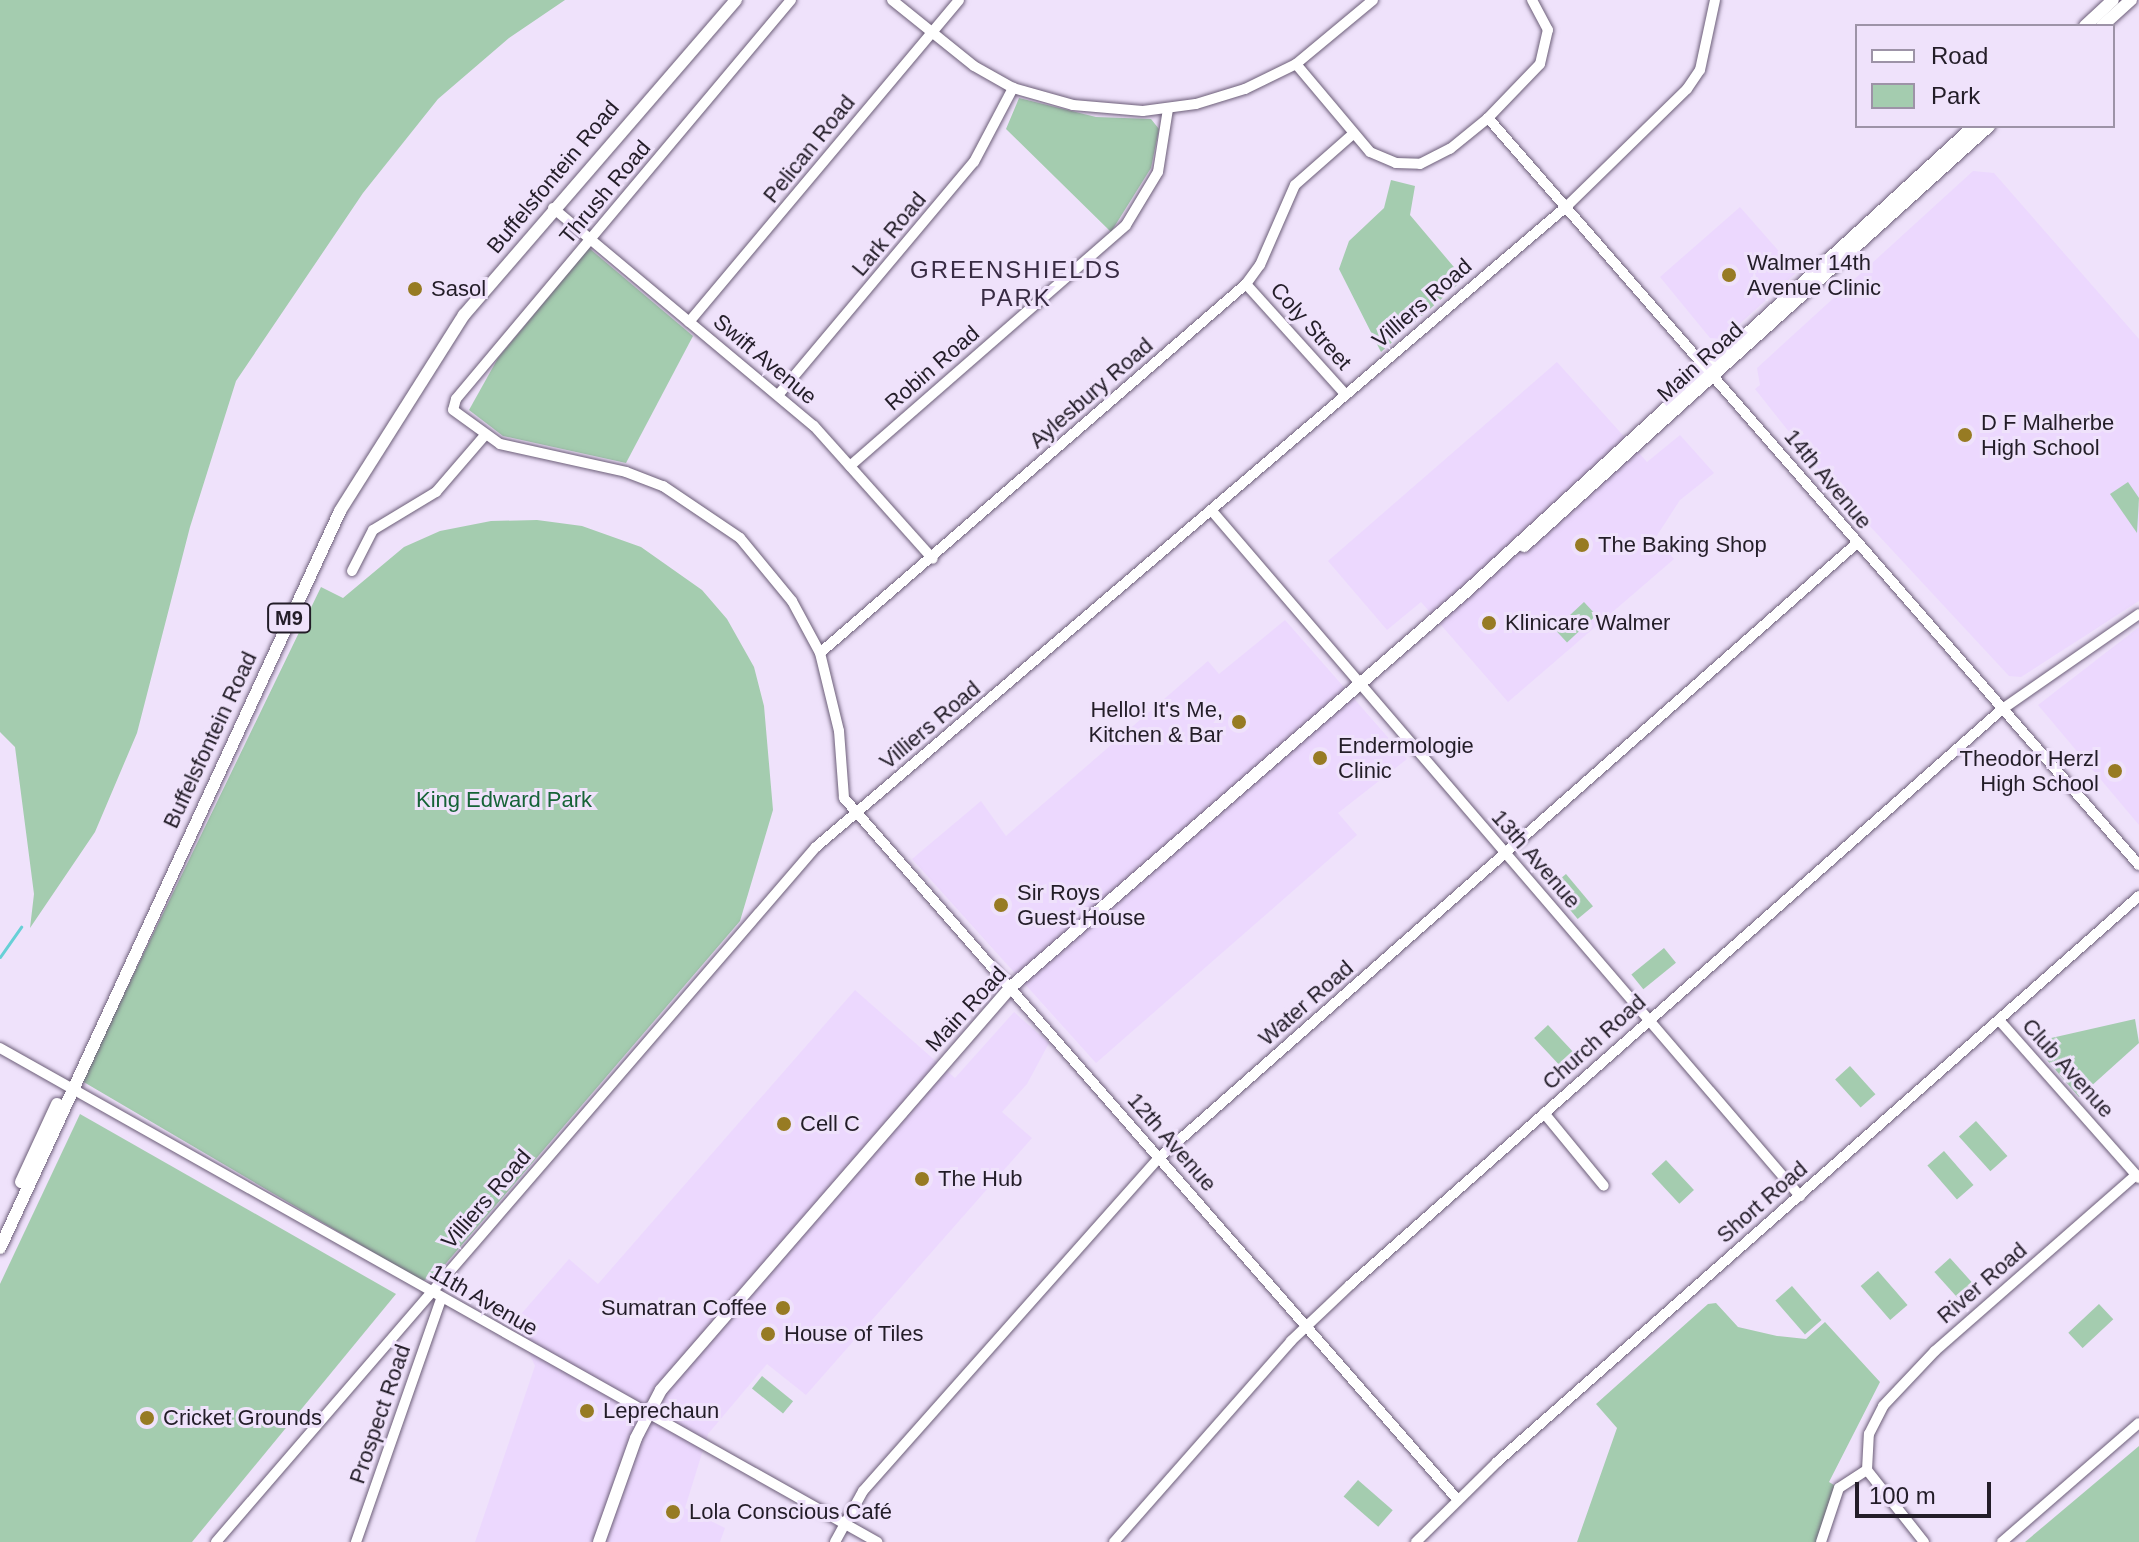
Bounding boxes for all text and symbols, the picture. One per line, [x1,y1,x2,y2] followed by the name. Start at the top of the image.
[1855,24,2115,128] legend
[1931,42,1988,69] text: Road
[1931,82,1980,109] text: Park
[758,90,860,208] street label: Pelican Road
[481,95,625,259] street label: Buffelsfontein Road
[554,135,656,249] street label: Thrush Road
[846,187,932,281] street label: Lark Road
[1747,249,1881,300] place label: Walmer 14th Avenue Clinic
[1367,253,1477,353] street label: Villiers Road
[910,256,1122,312] district label: GREENSHIELDS PARK
[1718,264,1740,286] marker: Walmer 14th Avenue Clinic
[431,276,486,302] place label: Sasol
[1265,277,1357,375] street label: Coly Street
[406,280,424,298] marker: Sasol
[707,308,823,410] street label: Swift Avenue
[1652,317,1748,407] street label: Main Road
[879,320,985,416] street label: Robin Road
[1024,332,1158,454] street label: Aylesbury Road
[1981,409,2114,460] place label: D F Malherbe High School
[1778,423,1878,535] street label: 14th Avenue
[1956,426,1974,444] marker: D F Malherbe High School
[1598,532,1767,558] place label: The Baking Shop
[1573,536,1591,554] marker: The Baking Shop
[267,602,311,634] road number: M9
[1505,610,1670,636] place label: Klinicare Walmer
[1480,614,1498,632] marker: Klinicare Walmer
[158,648,262,832] street label: Buffelsfontein Road
[874,675,986,775] street label: Villiers Road
[1088,696,1223,748] place label: Hello! It's Me, Kitchen & Bar
[1230,713,1248,731] marker: Hello! It's Me, Kitchen & Bar
[1338,732,1474,784] place label: Endermologie Clinic
[1960,745,2099,796] place label: Theodor Herzl High School
[1309,747,1331,769] marker: Endermologie Clinic
[2106,762,2124,780] marker: Theodor Herzl High School
[416,787,592,813] park label: King Edward Park
[1486,804,1586,914] street label: 13th Avenue
[1017,879,1145,930] place label: Sir Roys Guest House
[992,896,1010,914] marker: Sir Roys Guest House
[1253,955,1359,1051] street label: Water Road
[920,961,1012,1057] street label: Main Road
[1537,989,1651,1095] street label: Church Road
[2016,1013,2120,1123] street label: Club Avenue
[1122,1087,1222,1197] street label: 12th Avenue
[800,1111,860,1137] place label: Cell C
[775,1115,793,1133] marker: Cell C
[436,1144,536,1254] street label: Villiers Road
[1711,1156,1813,1248] street label: Short Road
[938,1166,1022,1192] place label: The Hub
[913,1170,931,1188] marker: The Hub
[1932,1237,2032,1329] street label: River Road
[425,1258,543,1342] street label: 11th Avenue
[601,1295,767,1321] place label: Sumatran Coffee
[774,1299,792,1317] marker: Sumatran Coffee
[784,1321,924,1347] place label: House of Tiles
[759,1325,777,1343] marker: House of Tiles
[344,1341,416,1487] street label: Prospect Road
[603,1398,719,1424] place label: Leprechaun
[578,1402,596,1420] marker: Leprechaun
[163,1405,322,1431] place label: Cricket Grounds
[138,1409,156,1427] marker: Cricket Grounds
[1859,1466,1995,1516] scale bar
[1869,1482,1936,1509] text: 100 m
[689,1499,892,1525] place label: Lola Conscious Café
[664,1503,682,1521] marker: Lola Conscious Café

